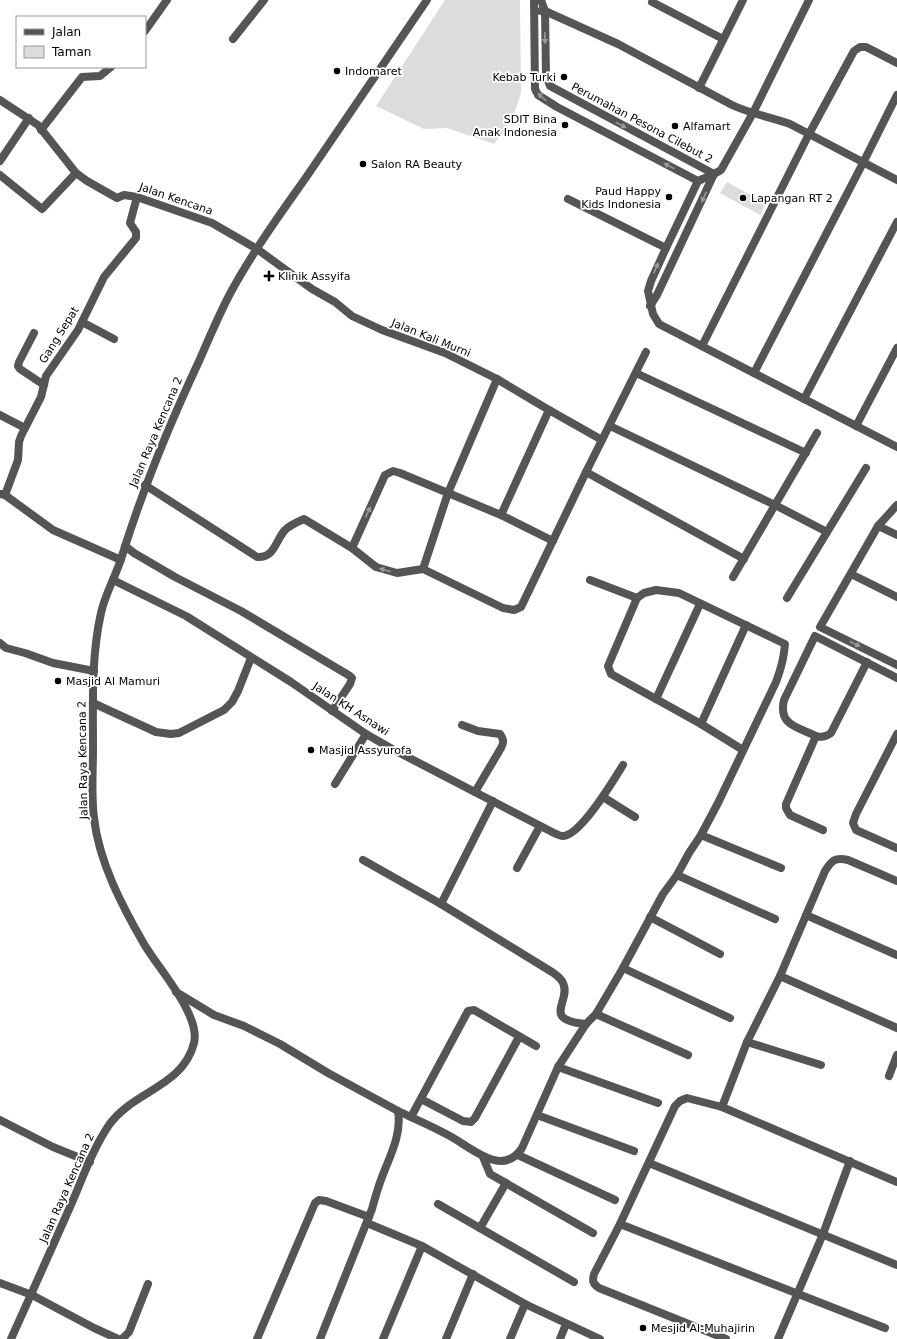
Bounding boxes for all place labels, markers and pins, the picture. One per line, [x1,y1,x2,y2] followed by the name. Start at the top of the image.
[345,65,402,78] place label: Indomaret
[332,66,342,76] marker: Indomaret
[492,71,556,84] place label: Kebab Turki
[559,72,569,82] marker: Kebab Turki
[473,113,557,139] place label: SDIT Bina Anak Indonesia
[560,120,570,130] marker: SDIT Bina Anak Indonesia
[683,120,731,133] place label: Alfamart
[670,121,680,131] marker: Alfamart
[371,158,463,171] place label: Salon RA Beauty
[358,159,368,169] marker: Salon RA Beauty
[581,185,661,211] place label: Paud Happy Kids Indonesia
[664,192,674,202] marker: Paud Happy Kids Indonesia
[751,192,833,205] place label: Lapangan RT 2
[738,193,748,203] marker: Lapangan RT 2
[263,270,275,282] marker: Klinik Assyifa
[278,270,350,283] place label: Klinik Assyifa
[66,675,160,688] place label: Masjid Al Mamuri
[53,676,63,686] marker: Masjid Al Mamuri
[319,744,412,757] place label: Masjid Assyurofa
[306,745,316,755] marker: Masjid Assyurofa
[651,1322,755,1335] place label: Mesjid Al-Muhajirin
[638,1323,648,1333] marker: Mesjid Al-Muhajirin

